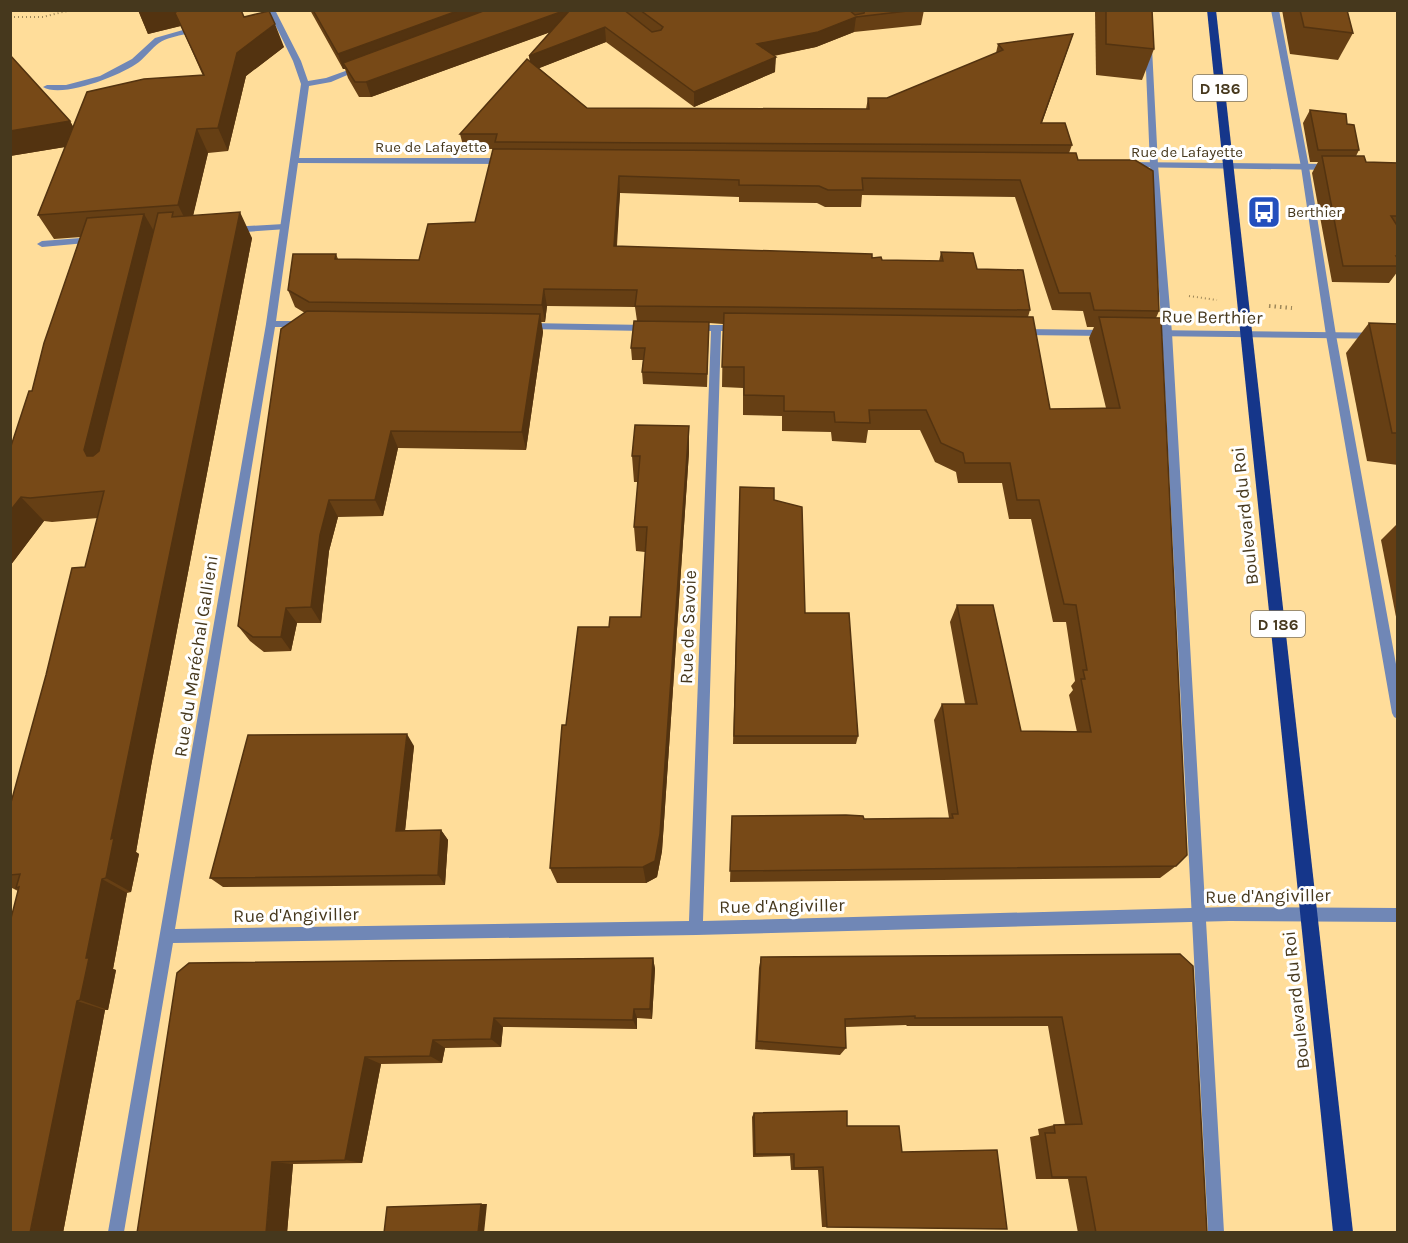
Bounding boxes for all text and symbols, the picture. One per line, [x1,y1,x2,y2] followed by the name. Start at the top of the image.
[1193,75,1247,101] road number: D 186
[375,138,487,156] street label: Rue de Lafayette
[1131,143,1243,161] street label: Rue de Lafayette
[1246,194,1282,230] bus stop icon: Berthier
[1287,203,1342,221] place label: Berthier
[1161,305,1263,329] street label: Rue Berthier
[1227,446,1263,586] street label: Boulevard du Roi
[169,554,223,758] street label: Rue du Maréchal Gallieni
[675,570,701,684] street label: Rue de Savoie
[1251,611,1305,637] road number: D 186
[1205,884,1331,908] street label: Rue d'Angiviller
[719,894,845,918] street label: Rue d'Angiviller
[233,903,359,927] street label: Rue d'Angiviller
[1278,930,1314,1070] street label: Boulevard du Roi

